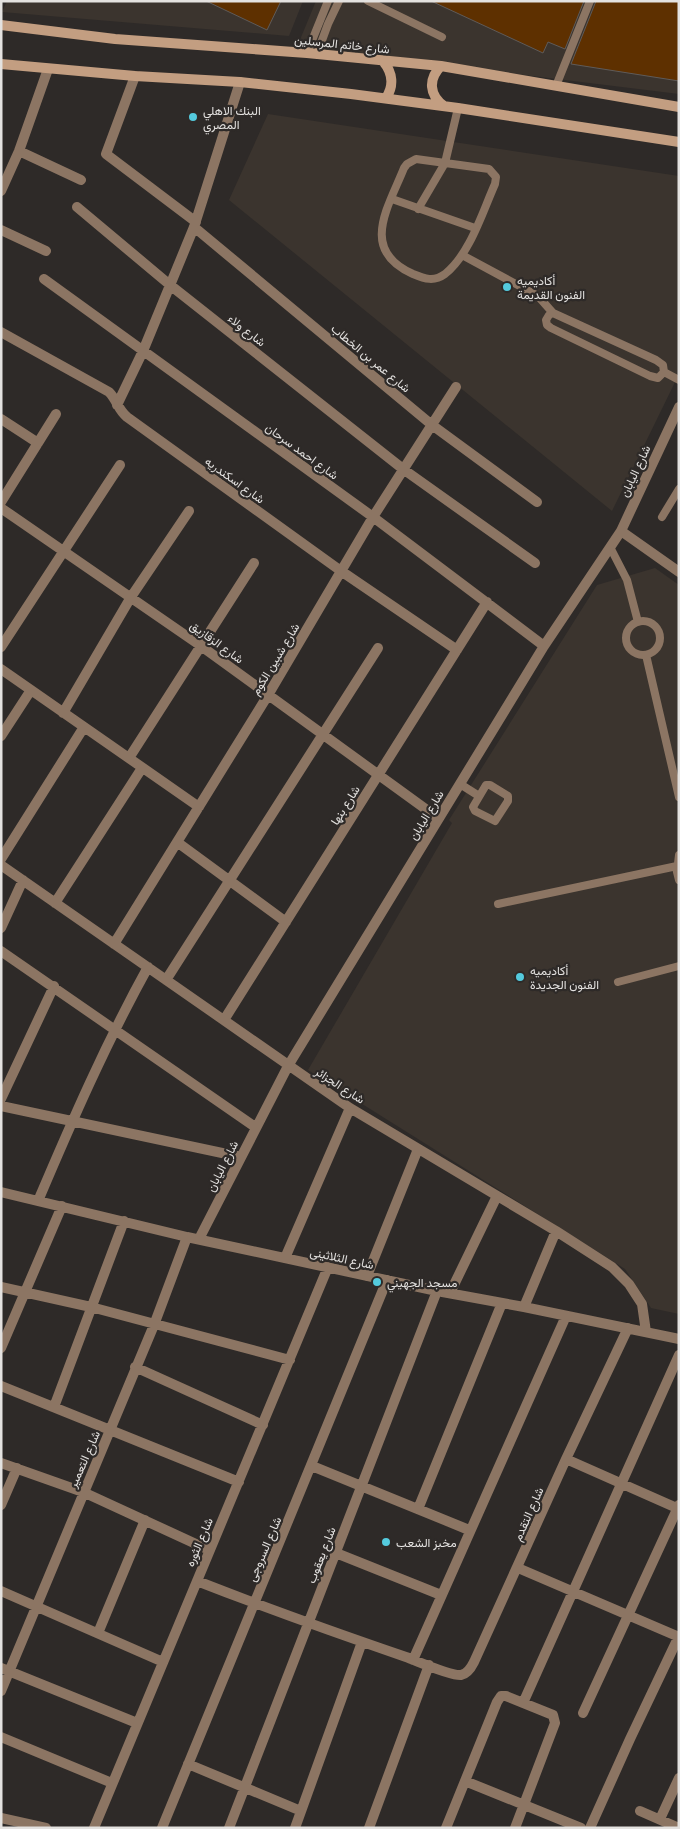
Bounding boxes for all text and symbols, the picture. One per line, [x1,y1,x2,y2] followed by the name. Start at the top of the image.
[293,32,390,58] street label: شارع خاتم المرسلين
[203,103,261,135] place label: البنك الاهلي المصري
[187,111,199,123] marker: البنك الاهلي المصري
[517,273,585,303] place label: أكاديميه الفنون القديمة
[501,281,513,293] marker: أكاديميه الفنون القديمة
[224,311,269,351] street label: شارع ولاء
[327,321,414,397] street label: شارع عمر بن الخطاب
[261,420,341,484] street label: شارع احمد سرحان
[616,443,655,500] street label: شارع اليابان
[201,453,268,508] street label: شارع اسكندريه
[186,617,247,668] street label: شارع الزقازيق
[248,620,304,699] street label: شارع شبين الكوم
[327,783,365,829] street label: شارع بنها
[405,787,448,844] street label: شارع اليابان
[530,963,599,993] place label: أكاديميه الفنون الجديدة
[514,971,526,983] marker: أكاديميه الفنون الجديدة
[310,1063,368,1108] street label: شارع الجزائر
[203,1138,243,1195] street label: شارع اليابان
[308,1244,375,1274] street label: شارع الثلاثينى
[387,1275,458,1293] place label: مسجد الجهيني
[371,1276,383,1288] marker: مسجد الجهيني
[64,1428,105,1491] street label: شارع التعمير
[509,1485,548,1544] street label: شارع التقدم
[244,1514,286,1584] street label: شارع السروجى
[182,1515,218,1569] street label: شارع الثوره
[303,1525,341,1586] street label: شارع يعقوب
[396,1535,457,1551] place label: مخبز الشعب
[380,1536,392,1548] marker: مخبز الشعب

